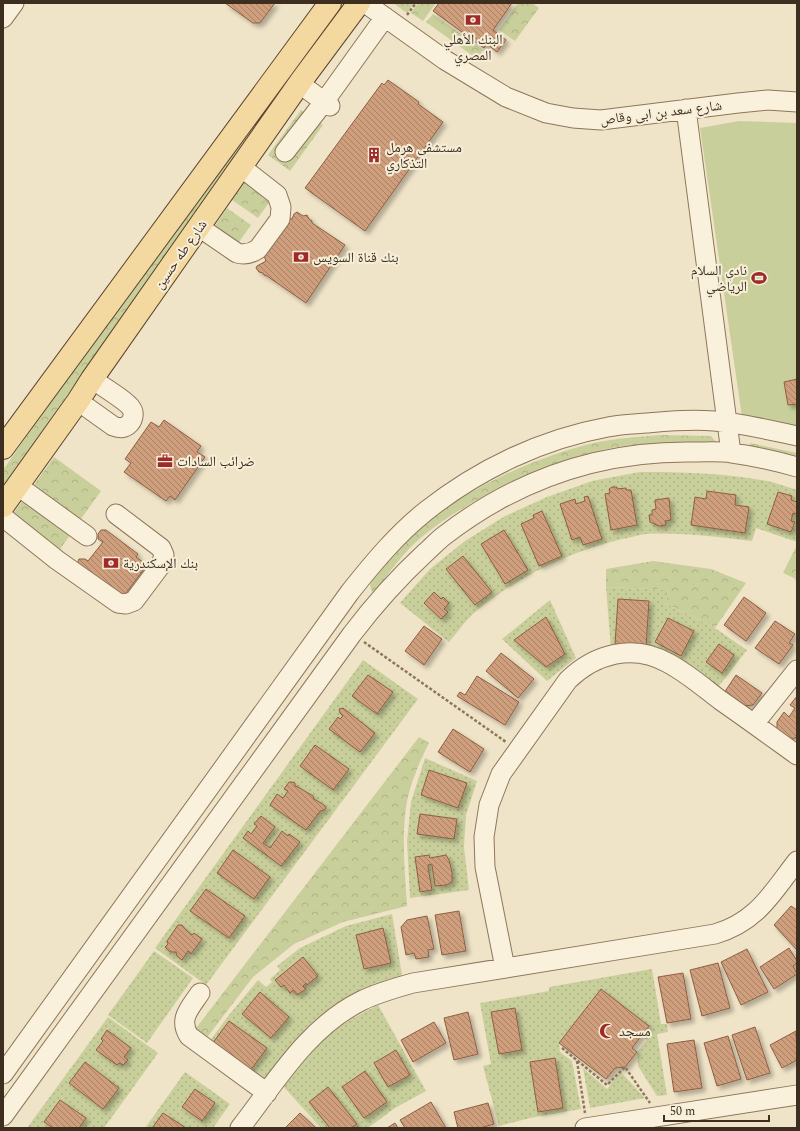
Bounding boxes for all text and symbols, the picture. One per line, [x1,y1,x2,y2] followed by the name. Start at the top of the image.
[464,11,482,29] bank icon: البنك الأهلي المصري
[443,29,503,67] place label: البنك الأهلي المصري
[599,95,723,130] street label: شارع سعد بن ابى وقاص
[386,137,462,175] place label: مستشفى هرمل التذكاري
[365,146,383,164] building icon: مستشفى هرمل التذكاري
[149,215,212,293] street label: شارع طه حسين
[313,247,399,268] place label: بنك قناة السويس
[292,248,310,266] bank icon: بنك قناة السويس
[691,260,747,298] place label: نادي السلام الرياضي
[750,269,768,287] sports icon: نادي السلام الرياضي
[177,451,255,472] place label: ضرائب السادات
[156,452,174,470] office icon: ضرائب السادات
[123,553,198,574] place label: بنك الإسكندرية
[102,554,120,572] bank icon: بنك الإسكندرية
[619,1021,651,1042] place label: مسجد
[598,1022,616,1040] mosque icon: مسجد
[664,1097,769,1123] scale bar
[670,1102,695,1121] text: 50 m

